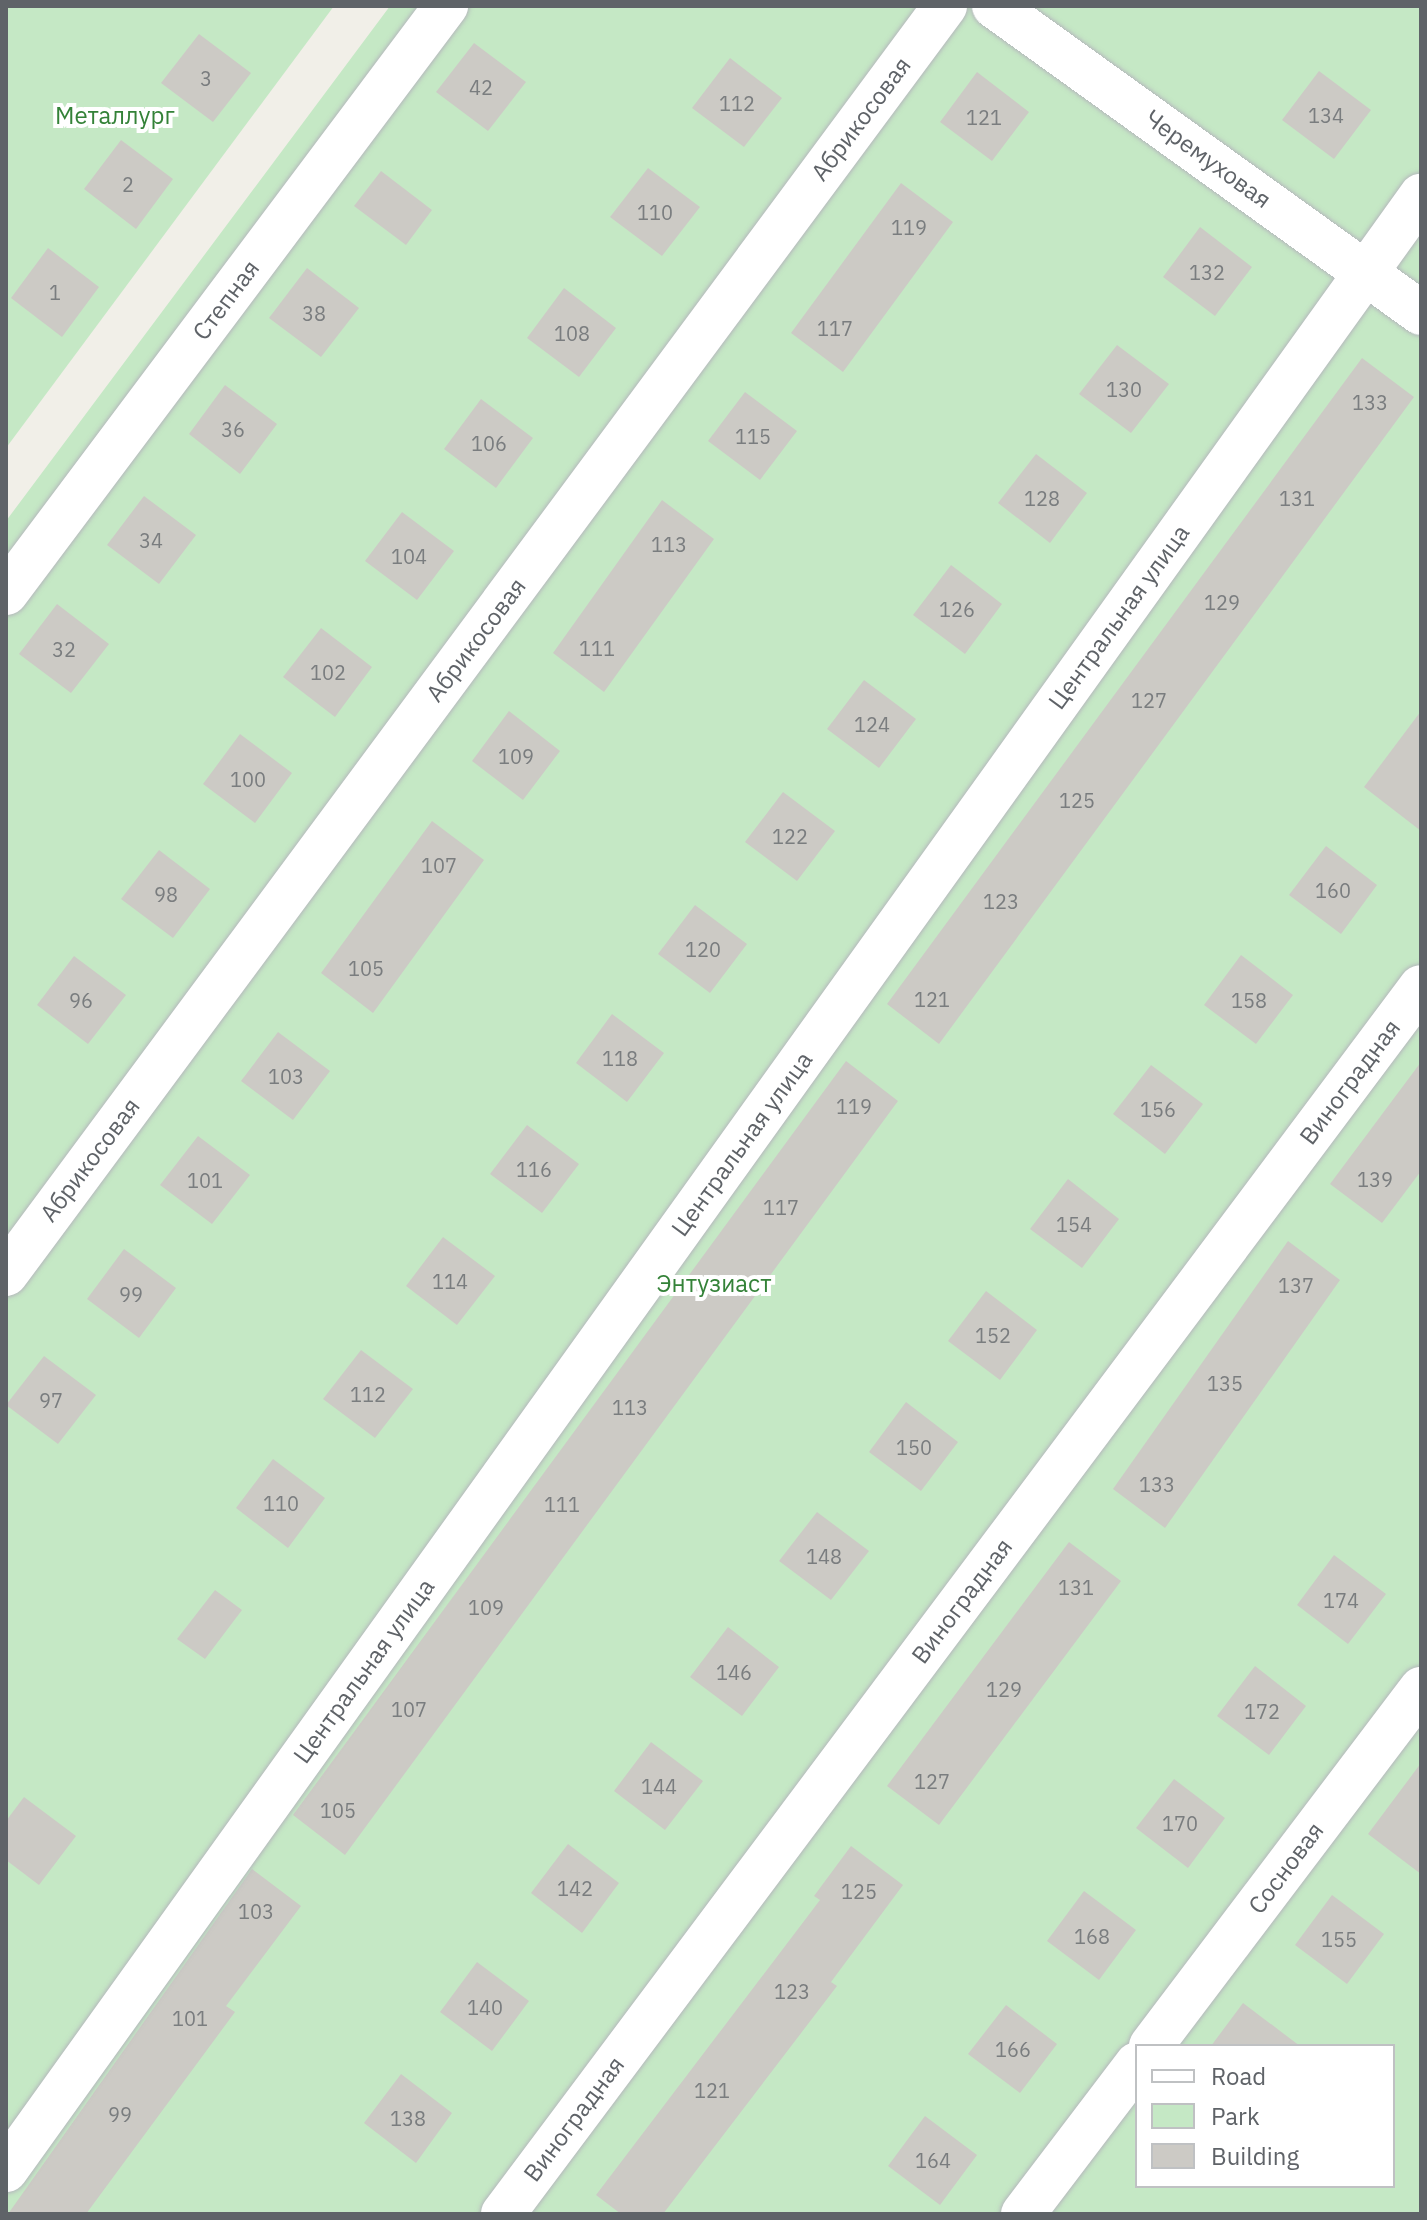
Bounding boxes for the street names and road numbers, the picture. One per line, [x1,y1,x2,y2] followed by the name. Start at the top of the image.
[805,51,917,187] street label: Абрикосовая
[1139,104,1277,214] street label: Черемуховая
[187,254,265,346] street label: Степная
[1042,519,1196,715] street label: Центральная улица
[420,572,532,708] street label: Абрикосовая
[1294,1014,1406,1150] street label: Виноградная
[665,1046,819,1242] street label: Центральная улица
[34,1092,146,1228] street label: Абрикосовая
[906,1533,1018,1669] street label: Виноградная
[287,1573,441,1769] street label: Центральная улица
[1242,1817,1330,1919] street label: Сосновая
[518,2051,630,2187] street label: Виноградная

